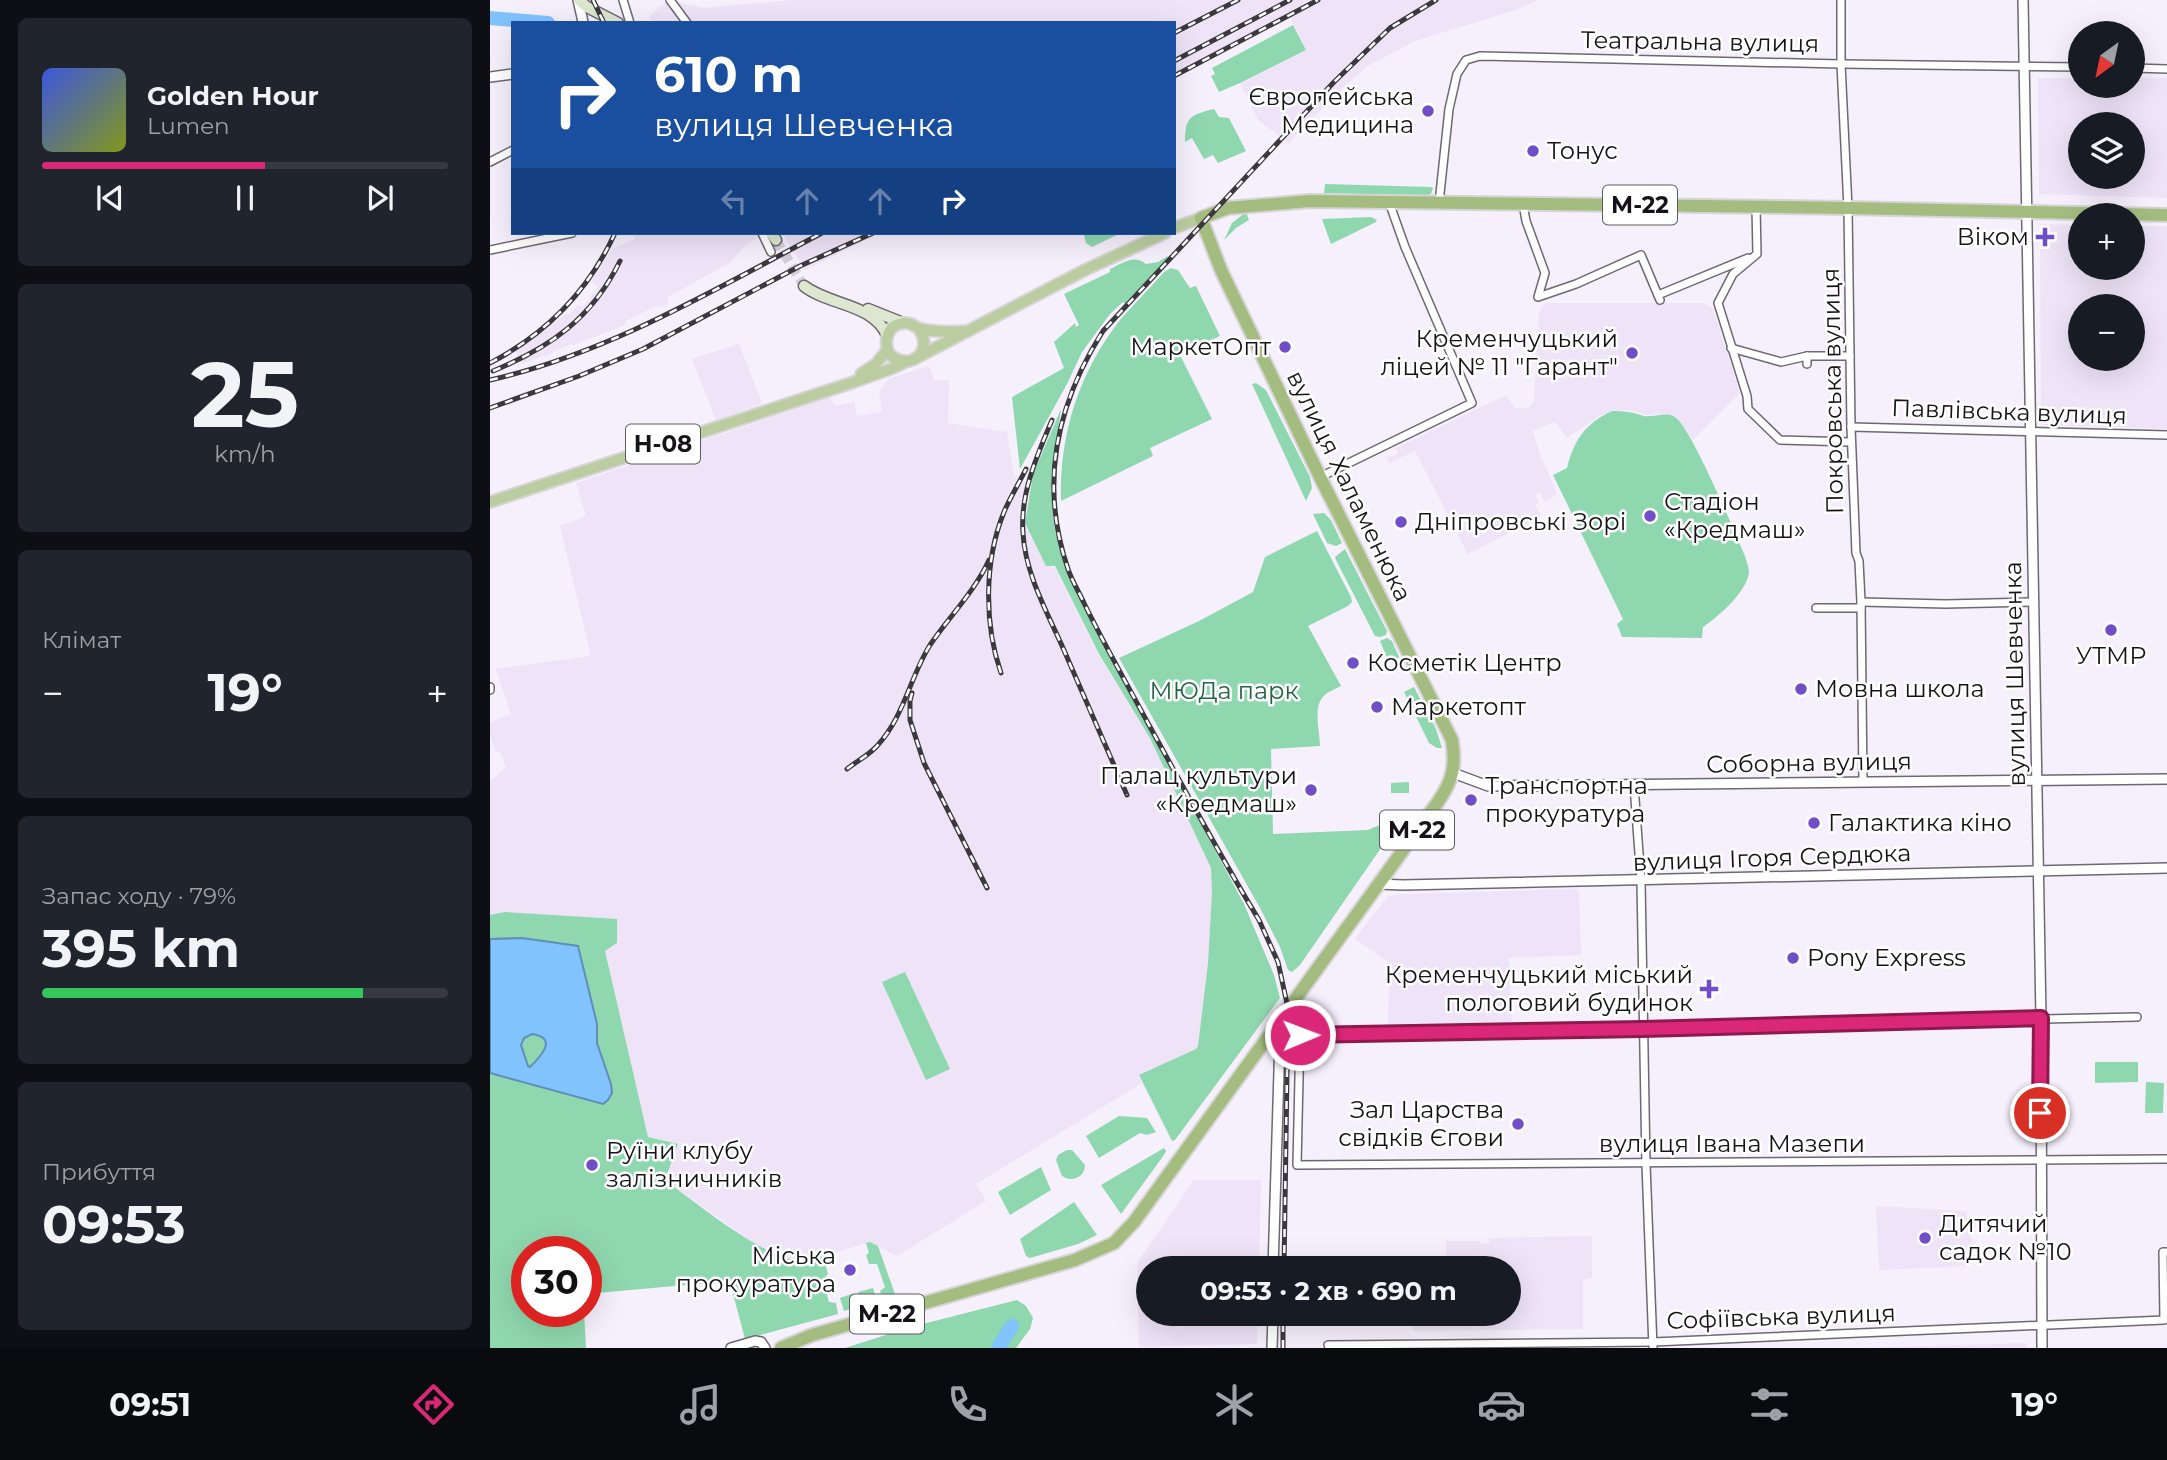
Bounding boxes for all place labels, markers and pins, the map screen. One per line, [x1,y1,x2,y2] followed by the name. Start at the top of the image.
[1248,82,1414,139] place label: Європейська Медицина
[1420,103,1436,119] marker: Європейська Медицина
[1547,136,1618,165] place label: Тонус
[1525,143,1541,159] marker: Тонус
[1957,222,2029,251] place label: Віком
[2035,227,2055,247] marker: Віком
[1381,324,1618,381] place label: Кременчуцький ліцей № 11 "Гарант"
[1130,332,1272,361] place label: МаркетОпт
[1277,339,1293,355] marker: МаркетОпт
[1624,345,1640,361] marker: Кременчуцький ліцей № 11 "Гарант"
[1664,487,1805,544] place label: Стадіон «Кредмаш»
[1415,507,1626,536] place label: Дніпровські Зорі
[1642,508,1658,524] marker: Стадіон «Кредмаш»
[1393,514,1409,530] marker: Дніпровські Зорі
[2103,622,2119,638] marker: УТМР
[2076,641,2146,670] place label: УТМР
[1367,648,1562,677] place label: Косметік Центр
[1345,655,1361,671] marker: Косметік Центр
[1815,674,1985,703] place label: Мовна школа
[1793,681,1809,697] marker: Мовна школа
[1391,692,1527,721] place label: Маркетопт
[1369,699,1385,715] marker: Маркетопт
[1100,761,1297,818] place label: Палац культури «Кредмаш»
[1485,771,1648,828] place label: Транспортна прокуратура
[1303,782,1319,798] marker: Палац культури «Кредмаш»
[1463,792,1479,808] marker: Транспортна прокуратура
[1828,808,2012,837] place label: Галактика кіно
[1806,815,1822,831] marker: Галактика кіно
[1807,943,1966,972] place label: Pony Express
[1785,950,1801,966] marker: Pony Express
[1385,960,1693,1017] place label: Кременчуцький міський пологовий будинок
[1699,979,1719,999] marker: Кременчуцький міський пологовий будинок
[2010,1083,2070,1143] pin
[1338,1095,1504,1152] place label: Зал Царства свідків Єгови
[1510,1116,1526,1132] marker: Зал Царства свідків Єгови
[606,1136,782,1193] place label: Руїни клубу залізничників
[584,1157,600,1173] marker: Руїни клубу залізничників
[1939,1209,2072,1266] place label: Дитячий садок №10
[1917,1230,1933,1246] marker: Дитячий садок №10
[676,1241,836,1298] place label: Міська прокуратура
[842,1262,858,1278] marker: Міська прокуратура

